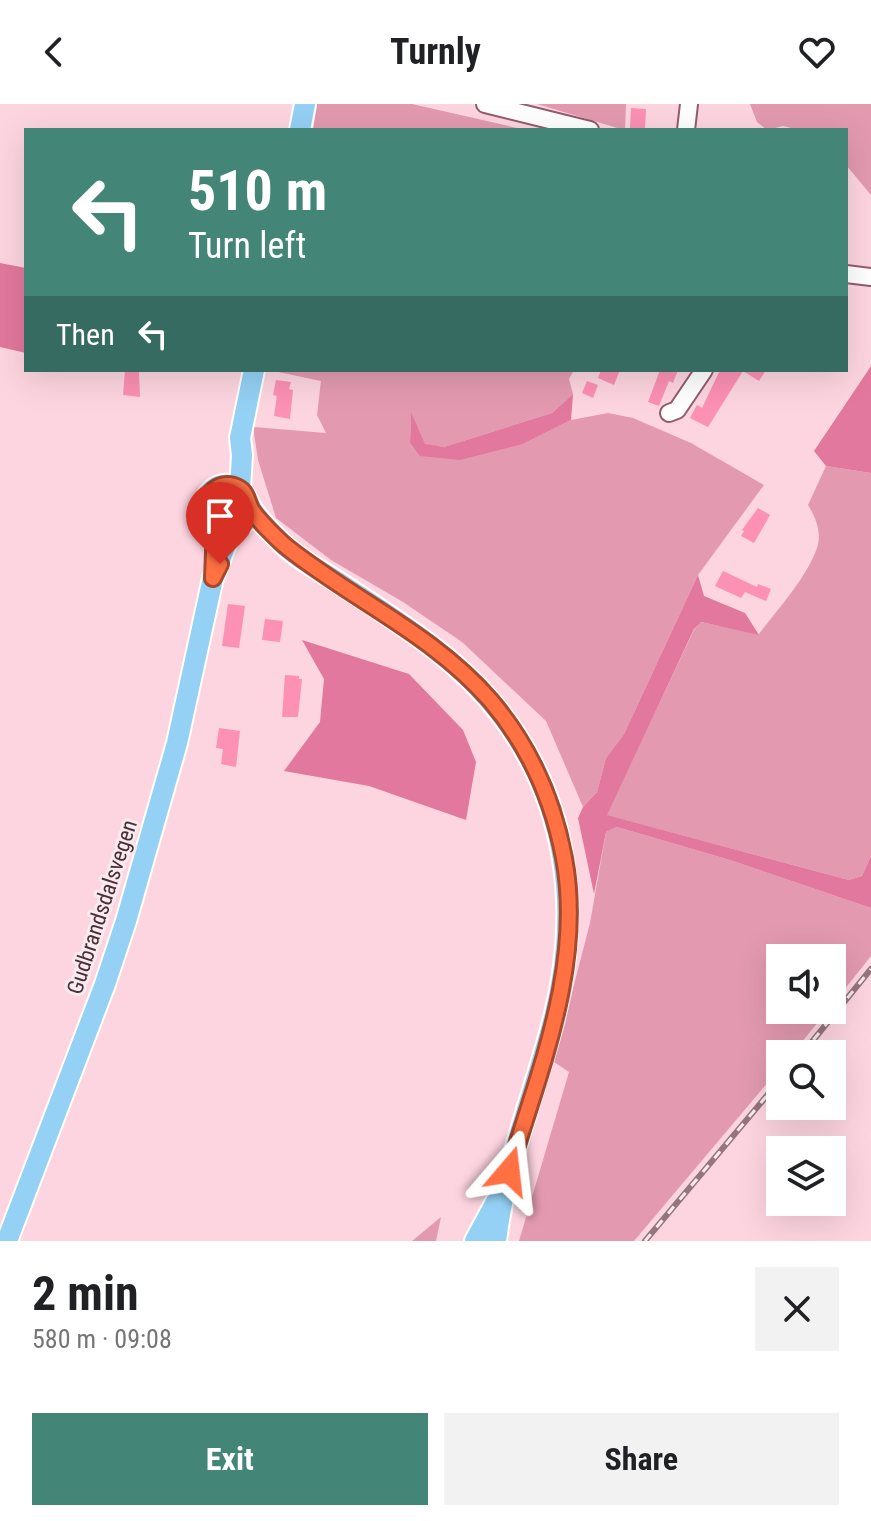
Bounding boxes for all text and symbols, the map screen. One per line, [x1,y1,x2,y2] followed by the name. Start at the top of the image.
[32,30,76,74] icon: back
[795,30,839,74] icon: heart
[390,31,481,73] text: Turnly
[188,158,327,224] text: 510 m
[56,160,160,264] icon: left
[188,225,306,267] text: Turn left
[131,312,175,356] icon: left
[56,317,115,352] text: Then
[186,482,254,564] pin
[198,494,242,538] icon: arrive
[62,817,142,997] street label: Gudbrandsdalsvegen
[766,944,846,1216] map controls
[766,944,846,1024] button: sound
[766,1040,846,1120] button: search
[467,1129,551,1213] position arrow
[766,1136,846,1216] button: layers
[32,1265,139,1322] text: 2 min
[755,1267,839,1351] button: close
[32,1324,172,1354] text: 580 m · 09:08
[32,1413,428,1505] button: Exit
[444,1413,839,1505] button: Share

